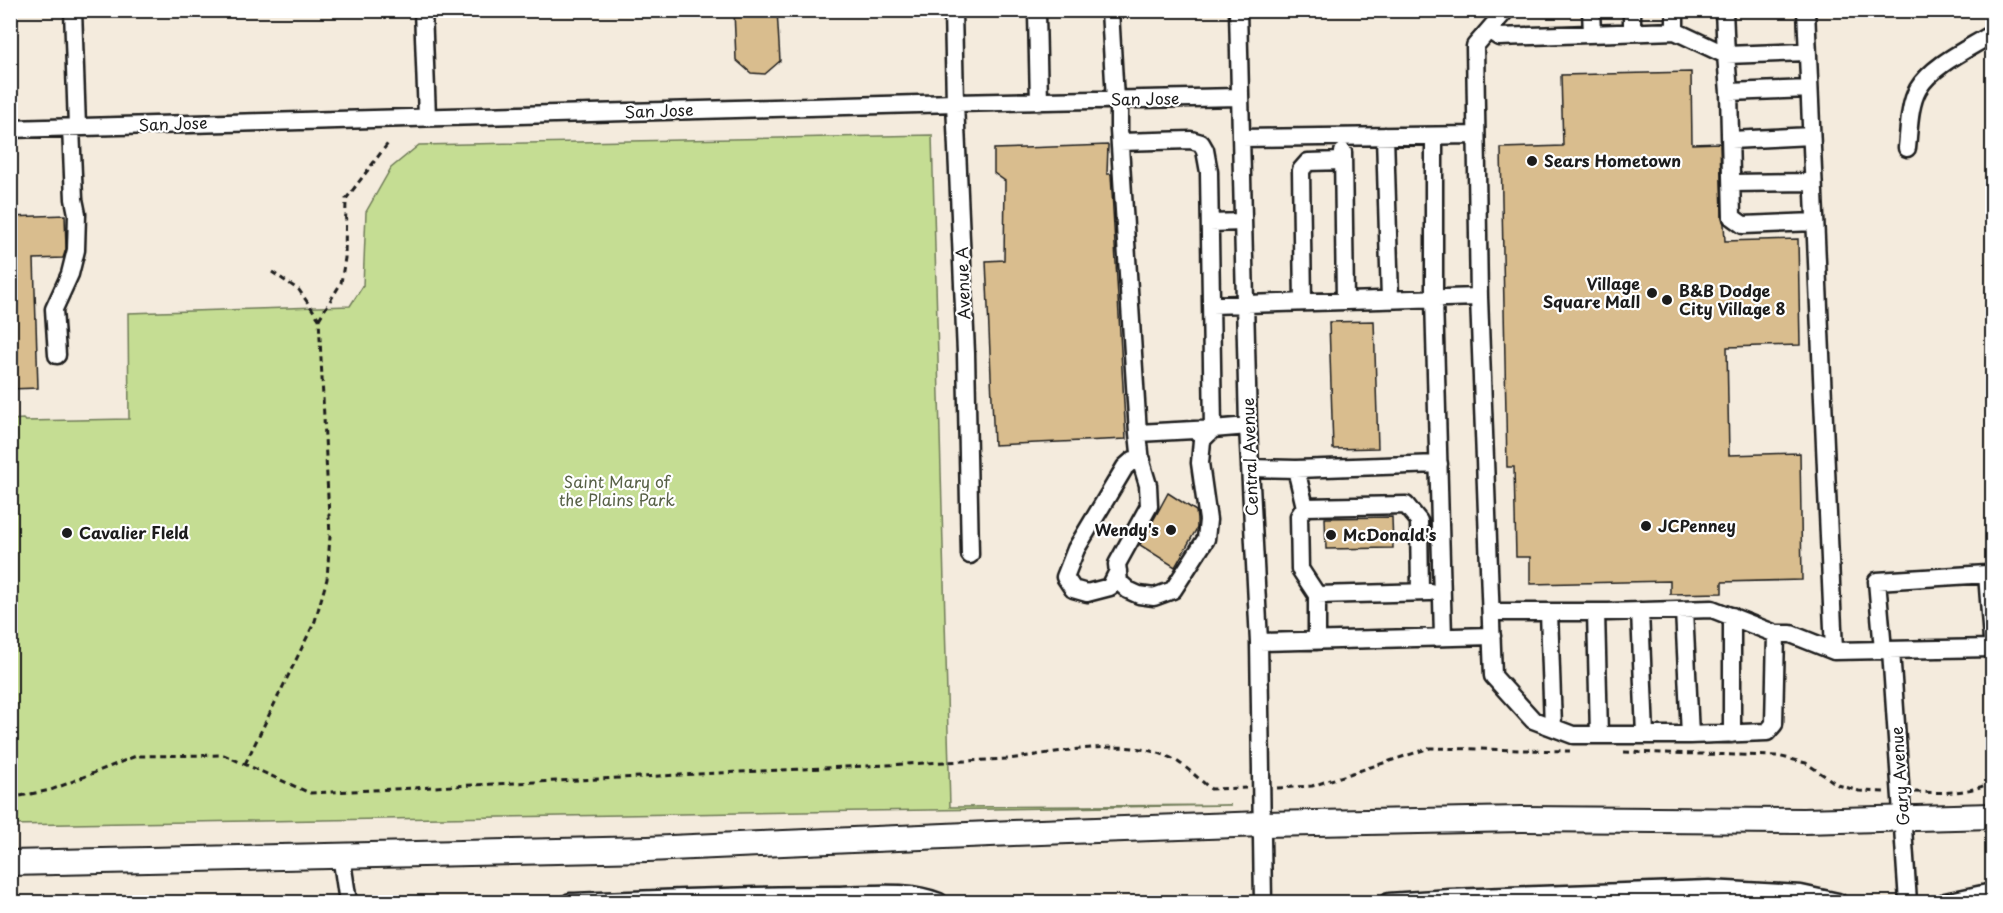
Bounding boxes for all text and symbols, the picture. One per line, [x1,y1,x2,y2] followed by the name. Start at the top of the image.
[1110,85,1180,111] street label: San Jose
[624,97,694,123] street label: San Jose
[138,110,208,136] street label: San Jose
[1544,148,1681,172] place label: Sears Hometown
[1525,154,1539,168] marker: Sears Hometown
[949,246,975,320] street label: Avenue A
[1543,271,1640,313] place label: Village Square Mall
[1679,278,1786,320] place label: B&B Dodge City Village 8
[1645,286,1659,300] marker: Village Square Mall
[1660,293,1674,307] marker: B&B Dodge City Village 8
[1235,397,1263,517] street label: Central Avenue
[559,469,675,511] park label: Saint Mary of the Plains Park
[1658,513,1736,537] place label: JCPenney
[1094,517,1159,541] place label: Wendy's
[1639,519,1653,533] marker: JCPenney
[79,520,189,544] place label: Cavalier FIeld
[1343,522,1437,546] place label: McDonald's
[1164,523,1178,537] marker: Wendy's
[60,526,74,540] marker: Cavalier FIeld
[1324,528,1338,542] marker: McDonald's
[1884,725,1914,827] street label: Gary Avenue

